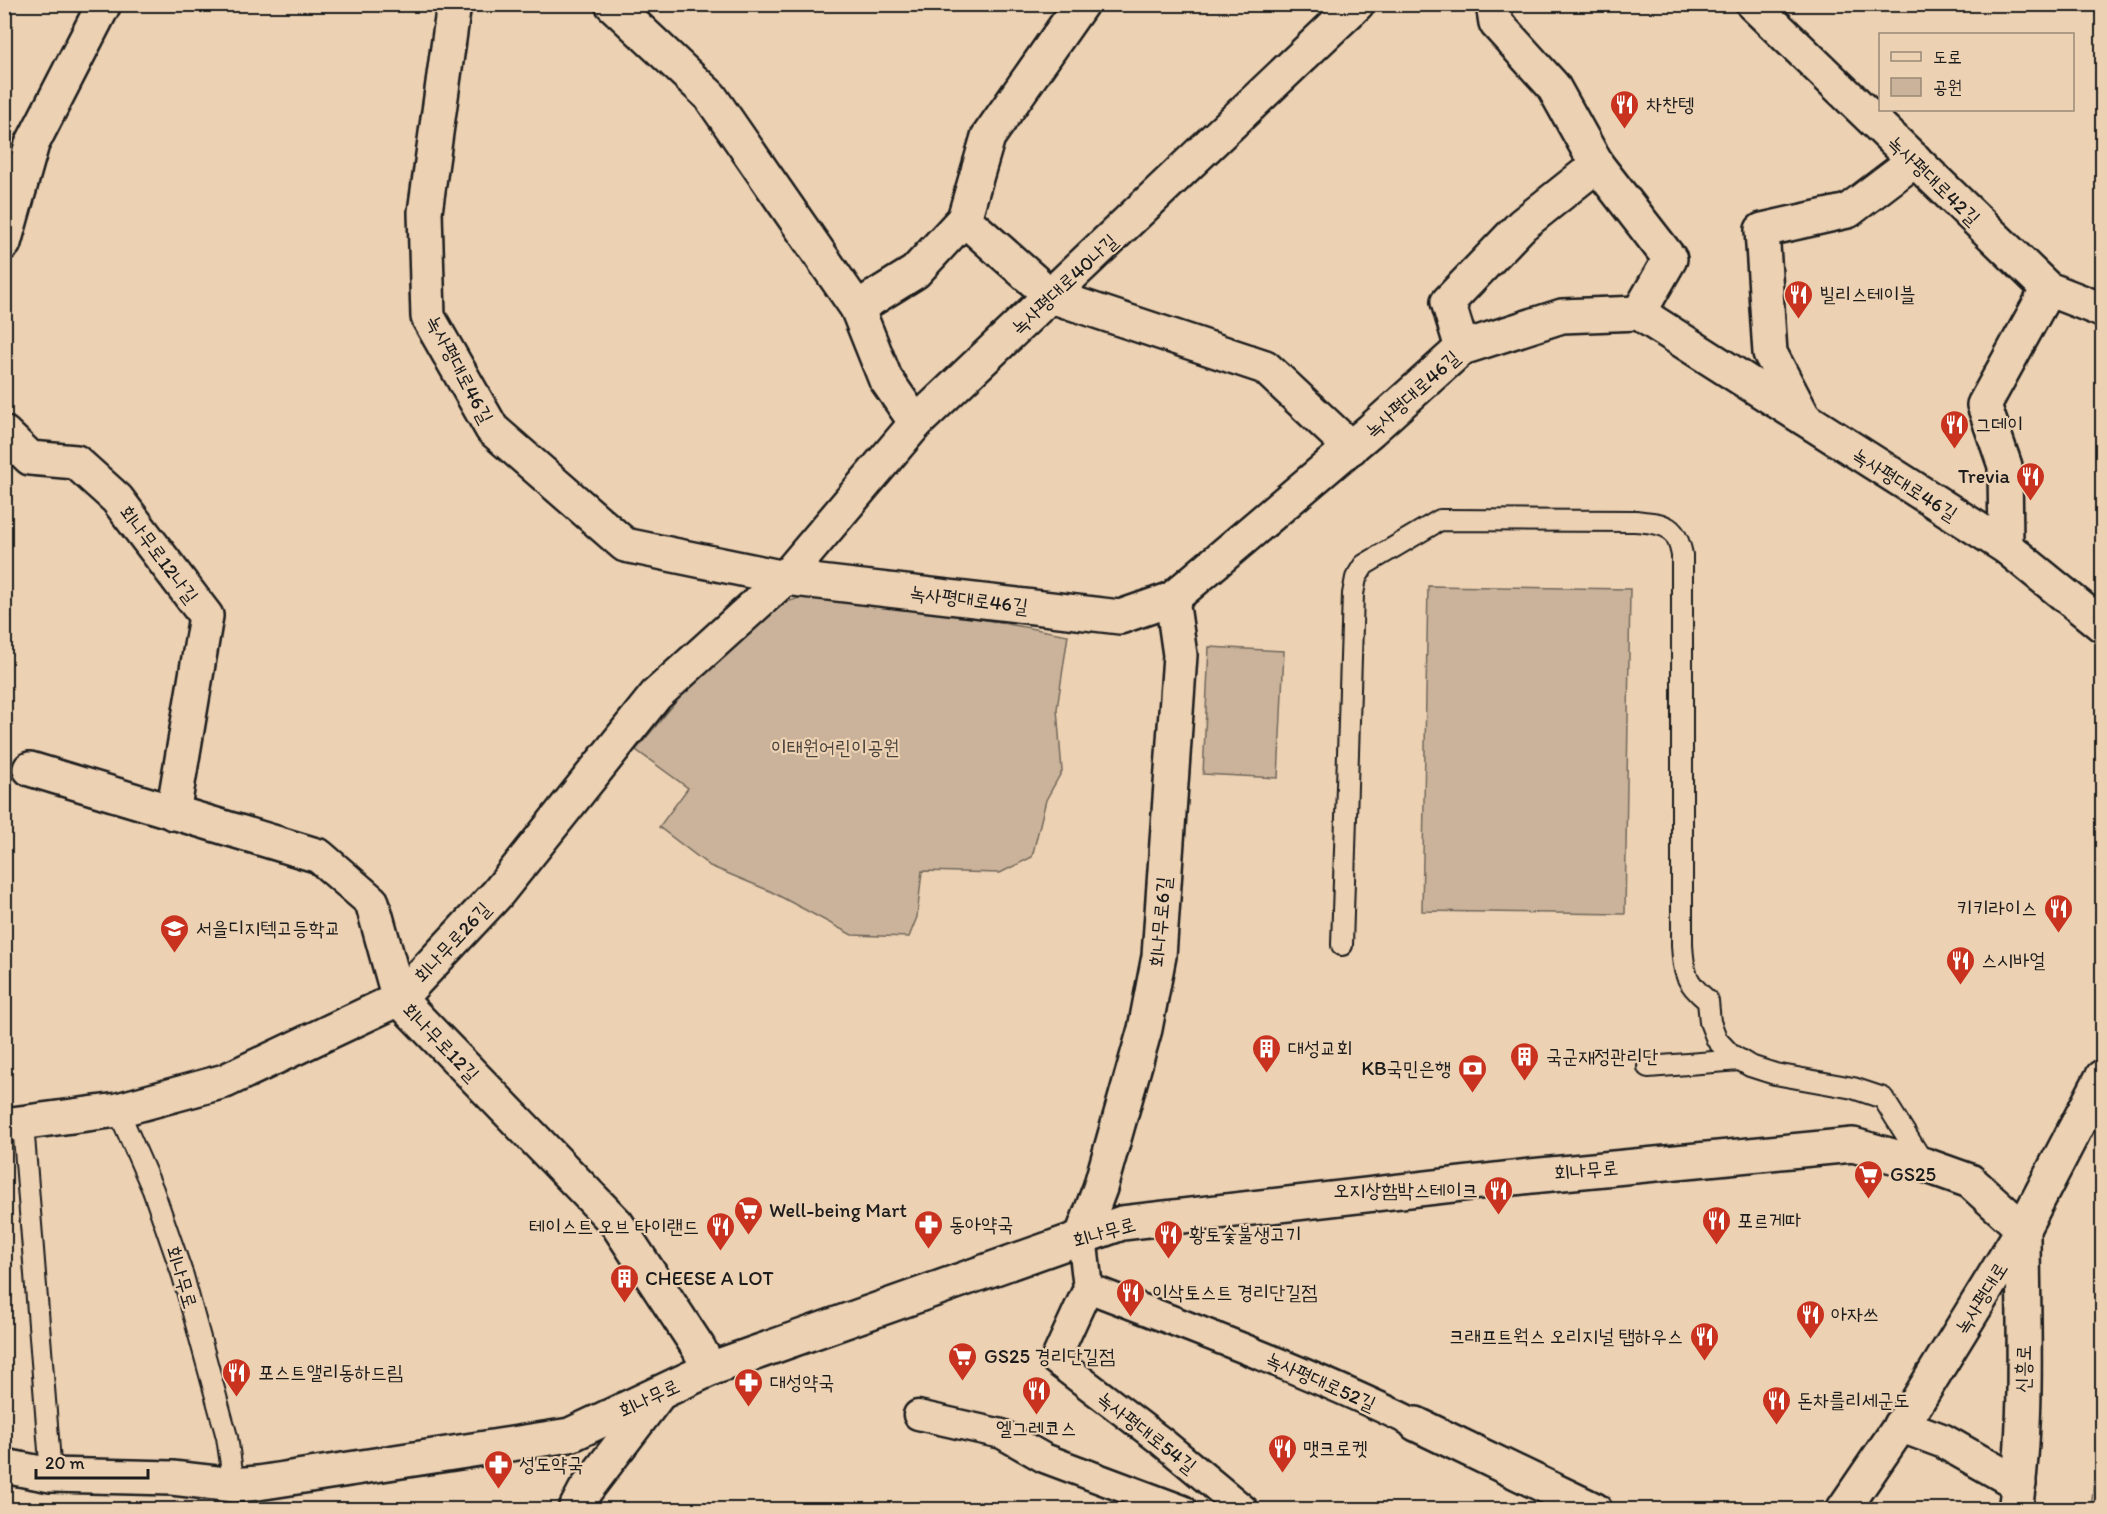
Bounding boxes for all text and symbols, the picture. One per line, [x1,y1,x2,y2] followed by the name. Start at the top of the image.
[1879,33,2074,111] legend
[1933,46,1962,68] text: 도로
[1933,76,1962,98] text: 공원
[1609,88,1641,130] restaurant icon: 차찬텡
[1646,92,1694,116] place label: 차찬텡
[1883,130,1985,230] street label: 녹사평대로42길
[1006,229,1122,339] street label: 녹사평대로40나길
[1782,278,1814,320] restaurant icon: 빌리스테이블
[1819,282,1916,306] place label: 빌리스테이블
[421,311,499,427] street label: 녹사평대로46길
[1360,345,1464,443] street label: 녹사평대로46길
[1938,408,1970,450] restaurant icon: 그데이
[1975,412,2023,436] place label: 그데이
[1848,442,1962,526] street label: 녹사평대로46길
[2015,460,2047,502] restaurant icon: Trevia
[1958,464,2011,488] place label: Trevia
[114,500,204,608] street label: 회나무로12나길
[908,580,1030,618] street label: 녹사평대로46길
[771,735,899,759] park label: 이태원어린이공원
[1144,876,1176,968] street label: 회나무로6길
[2042,892,2074,934] restaurant icon: 키키라이스
[1957,896,2037,920] place label: 키키라이스
[409,897,495,987] street label: 회나무로26길
[159,912,191,954] school or university icon: 서을디지텍고등학교
[196,916,341,940] place label: 서을디지텍고등학교
[1944,944,1976,986] restaurant icon: 스시바얼
[1981,948,2045,972] place label: 스시바얼
[398,998,484,1086] street label: 회나무로12길
[1251,1032,1283,1074] building icon: 대성교회
[1288,1036,1352,1060] place label: 대성교회
[1509,1040,1541,1082] building icon: 국군재정관리단
[1546,1044,1659,1068] place label: 국군재정관리단
[1456,1052,1488,1094] bank icon: KB국민은행
[1361,1056,1451,1080] place label: KB국민은행
[1553,1155,1619,1185] street label: 회나무로
[1853,1158,1885,1200] supermarket icon: GS25
[1890,1162,1936,1186] place label: GS25
[1483,1174,1515,1216] restaurant icon: 오지상함박스테이크
[1333,1178,1478,1202] place label: 오지상함박스테이크
[732,1194,764,1236] supermarket icon: Well-being Mart
[769,1198,907,1222] place label: Well-being Mart
[1700,1204,1732,1246] restaurant icon: 포르게따
[912,1208,944,1250] pharmacy icon: 동아약국
[1737,1208,1801,1232] place label: 포르게따
[704,1210,736,1252] restaurant icon: 테이스트 오브 타이랜드
[949,1212,1013,1236] place label: 동아약국
[1070,1212,1138,1252] street label: 회나무로
[529,1214,699,1238] place label: 테이스트 오브 타이랜드
[1152,1218,1184,1260] restaurant icon: 황토숯불생고기
[1189,1222,1302,1246] place label: 황토숯불생고기
[161,1243,203,1311] street label: 회나무로
[1950,1258,2012,1338] street label: 녹사평대로
[608,1262,640,1304] building icon: CHEESE A LOT
[645,1266,774,1290] place label: CHEESE A LOT
[1115,1276,1147,1318] restaurant icon: 이삭토스트 경리단길점
[1152,1280,1317,1304] place label: 이삭토스트 경리단길점
[1794,1298,1826,1340] restaurant icon: 아자쓰
[1831,1302,1879,1326] place label: 아자쓰
[1688,1320,1720,1362] restaurant icon: 크래프트웍스 오리지널 탭하우스
[1449,1324,1683,1348] place label: 크래프트웍스 오리지널 탭하우스
[947,1340,979,1382] supermarket icon: GS25 경리단길점
[984,1344,1115,1368] place label: GS25 경리단길점
[2011,1345,2035,1393] street label: 신흥로
[1262,1346,1380,1416] street label: 녹사평대로52길
[221,1356,253,1398] restaurant icon: 포스트앨리동하드림
[258,1360,403,1384] place label: 포스트앨리동하드림
[733,1366,765,1408] pharmacy icon: 대성약국
[770,1370,834,1394] place label: 대성약국
[615,1374,683,1422] street label: 회나무로
[1020,1374,1052,1416] restaurant icon: 엘그레코스
[1760,1384,1792,1426] restaurant icon: 돈차를리세군도
[1093,1386,1201,1478] street label: 녹사평대로54길
[1797,1388,1910,1412] place label: 돈차를리세군도
[996,1416,1076,1440] place label: 엘그레코스
[1266,1432,1298,1474] restaurant icon: 맷크로켓
[1303,1436,1367,1460] place label: 맷크로켓
[36,1442,148,1480] scale bar
[482,1448,514,1490] pharmacy icon: 성도약국
[45,1452,85,1474] text: 20 m
[519,1452,583,1476] place label: 성도약국

